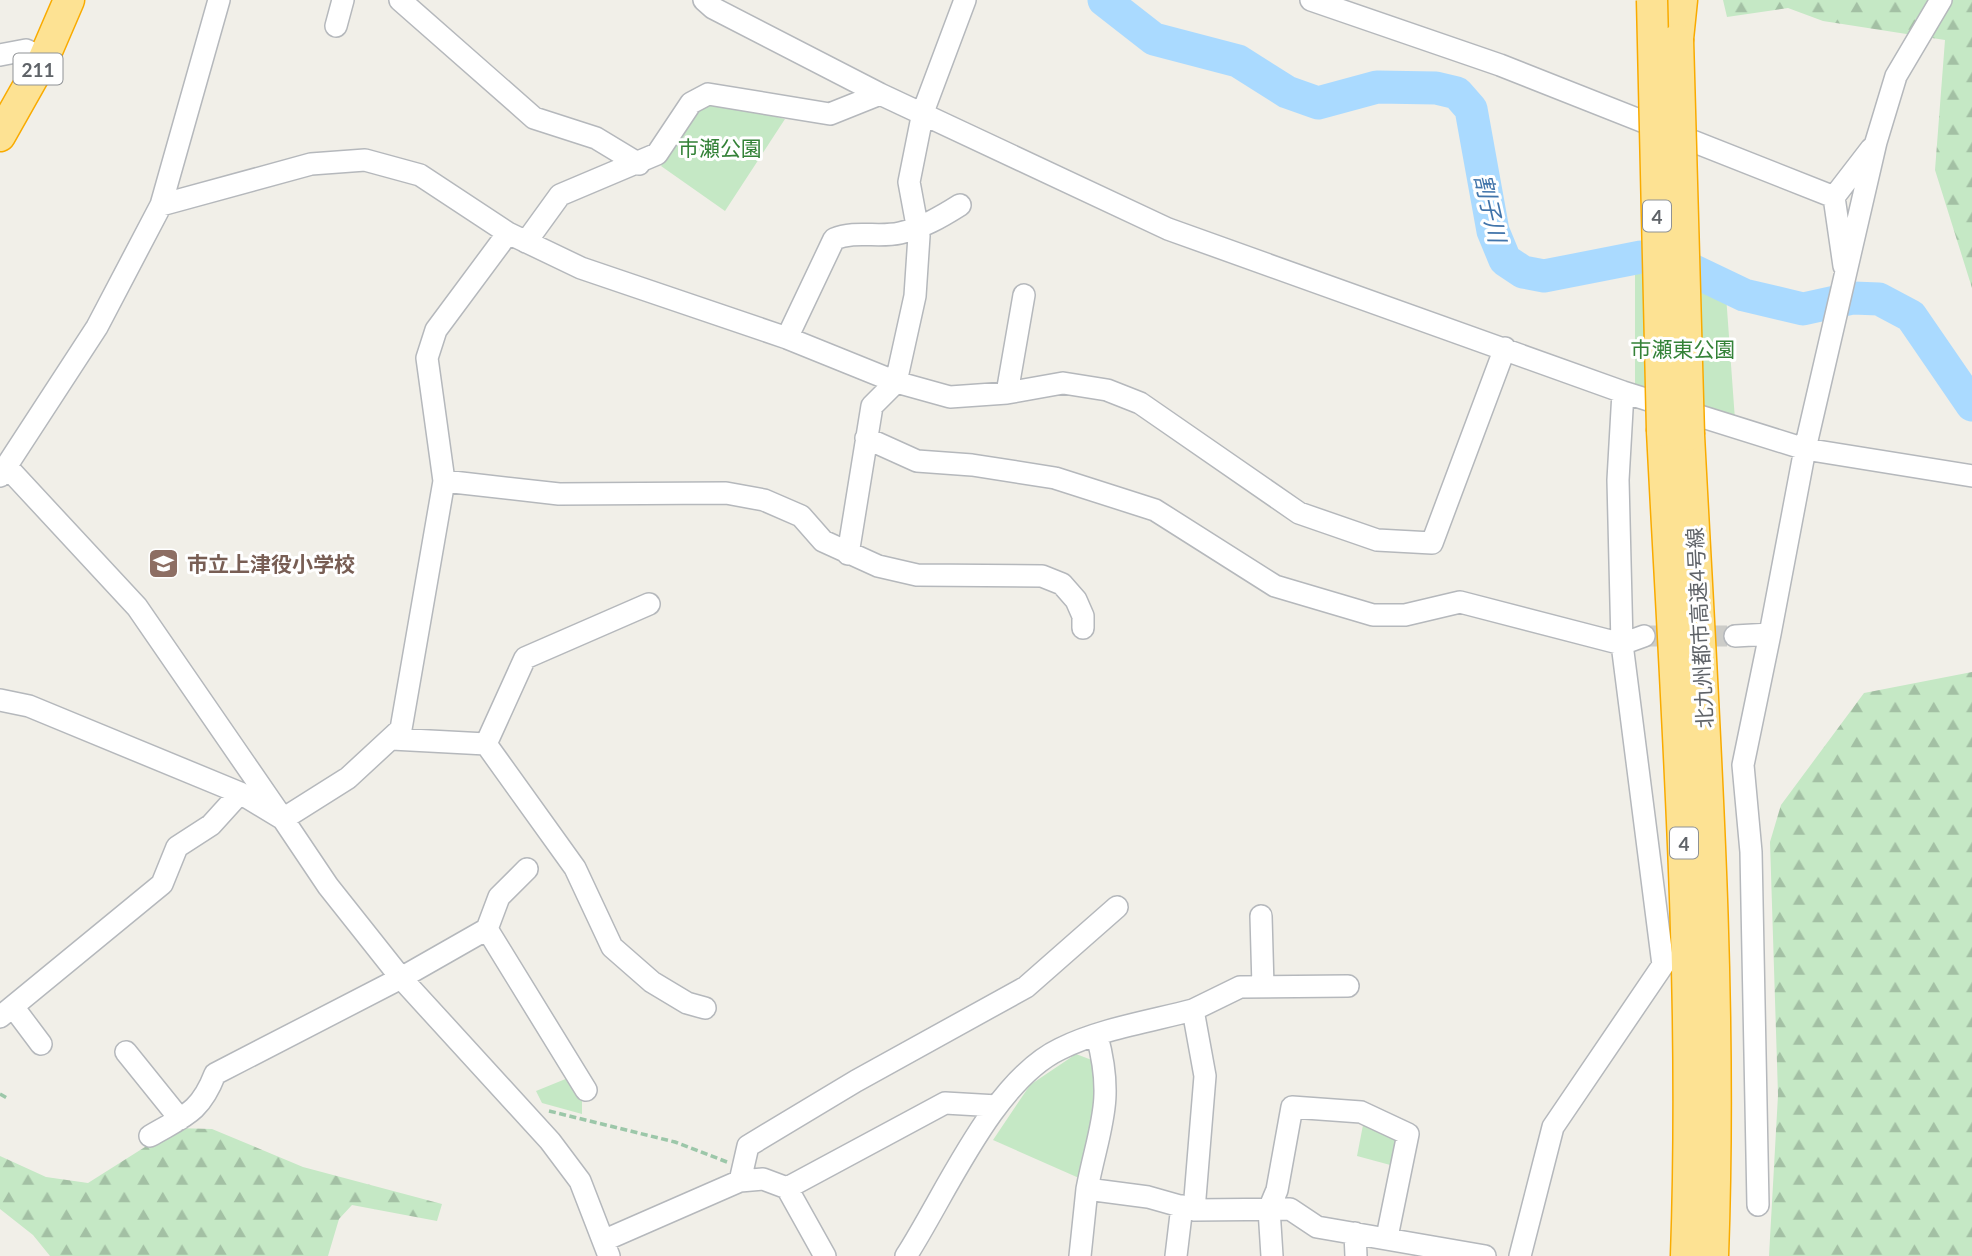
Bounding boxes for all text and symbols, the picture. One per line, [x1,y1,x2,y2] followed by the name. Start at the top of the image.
[14,54,62,85] road number: 211
[678,135,762,160] park label: 市瀬公園
[1470,171,1513,248] water label: 割子川
[1643,200,1671,232] road number: 4
[1631,336,1736,361] park label: 市瀬東公園
[1681,527,1717,729] street label: 北九州都市高速4号線
[147,546,181,580] school or university icon: 市立上津役小学校
[187,551,355,576] place label: 市立上津役小学校
[1670,828,1698,858] road number: 4

